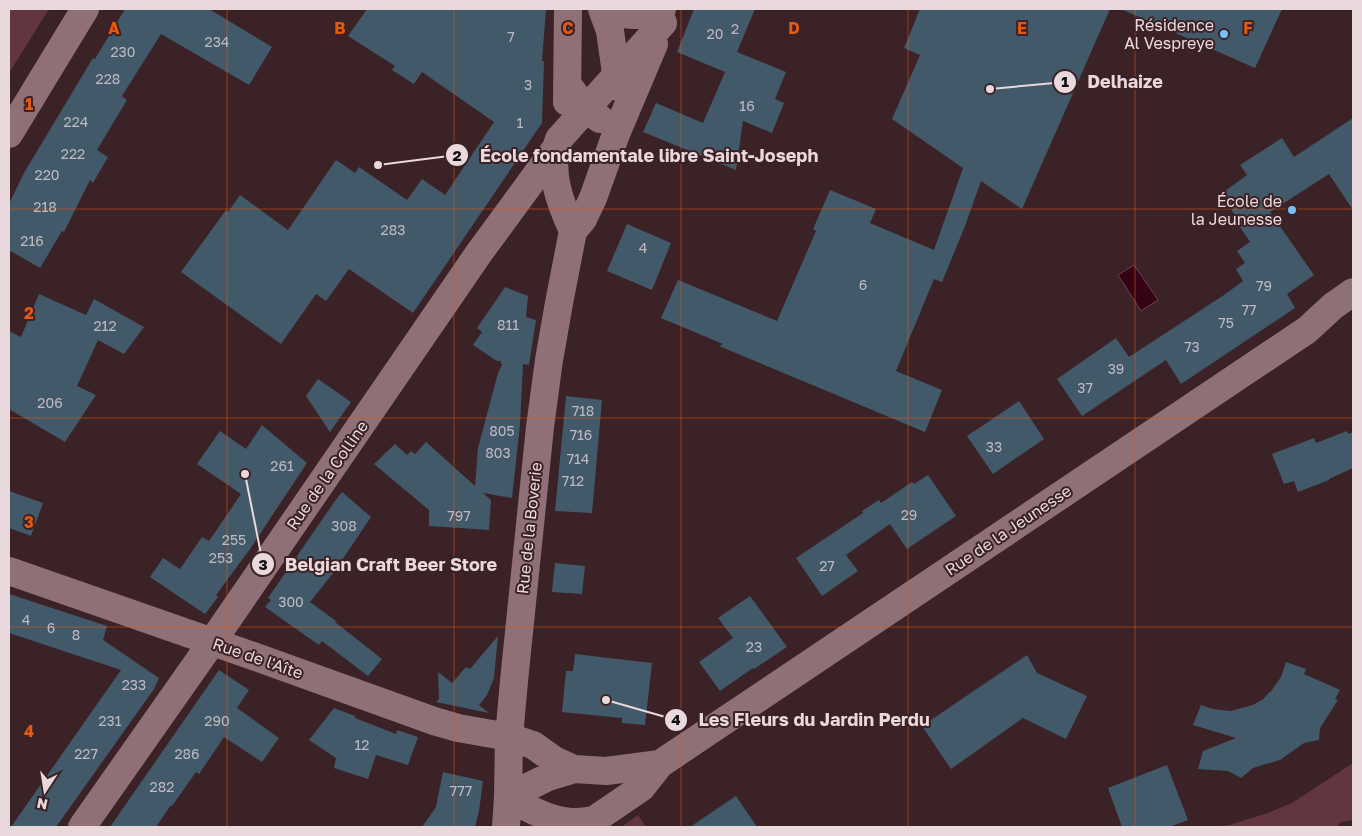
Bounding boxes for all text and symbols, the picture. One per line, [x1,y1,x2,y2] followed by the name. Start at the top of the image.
[1124,15,1214,53] place label: Résidence Al Vespreye
[108,18,120,38] text: A
[334,18,346,38] text: B
[562,18,574,38] text: C
[788,18,800,38] text: D
[1017,18,1027,38] text: E
[1243,18,1253,38] text: F
[731,20,739,37] house number: 2
[707,25,723,42] house number: 20
[507,28,515,45] house number: 7
[1218,28,1230,40] marker: Résidence Al Vespreye
[205,33,229,50] house number: 234
[111,43,136,60] house number: 230
[1052,65,1173,98] callout: Delhaize
[96,70,120,87] house number: 228
[1087,70,1163,92] text: Delhaize
[1061,72,1069,90] text: 1
[524,76,532,93] house number: 3
[25,94,33,114] text: 1
[739,97,755,114] house number: 16
[64,113,88,130] house number: 224
[517,114,524,131] house number: 1
[444,139,828,172] callout: École fondamentale libre Saint-Joseph
[480,144,818,166] text: École fondamentale libre Saint-Joseph
[61,145,85,162] house number: 222
[452,146,462,164] text: 2
[35,166,59,183] house number: 220
[1191,191,1282,229] place label: École de la Jeunesse
[33,198,57,215] house number: 218
[1286,204,1298,216] marker: École de la Jeunesse
[381,221,405,238] house number: 283
[20,232,44,249] house number: 216
[639,239,647,256] house number: 4
[859,276,867,293] house number: 6
[1256,277,1272,294] house number: 79
[1242,301,1256,318] house number: 77
[24,303,34,323] text: 2
[1218,314,1234,331] house number: 75
[497,316,519,333] house number: 811
[93,317,117,334] house number: 212
[1184,338,1200,355] house number: 73
[1108,360,1124,377] house number: 39
[1077,379,1093,396] house number: 37
[37,394,63,411] house number: 206
[572,402,594,419] house number: 718
[282,416,372,534] street label: Rue de la Colline
[489,422,515,439] house number: 805
[570,426,592,443] house number: 716
[986,438,1002,455] house number: 33
[485,444,511,461] house number: 803
[567,450,589,467] house number: 714
[270,457,294,474] house number: 261
[512,461,546,595] street label: Rue de la Boverie
[562,472,584,489] house number: 712
[941,480,1075,580] street label: Rue de la Jeunesse
[901,506,917,523] house number: 29
[447,507,471,524] house number: 797
[24,512,34,532] text: 3
[331,517,357,534] house number: 308
[222,531,246,548] house number: 255
[250,548,508,581] callout: Belgian Craft Beer Store
[209,549,233,566] house number: 253
[285,553,498,575] text: Belgian Craft Beer Store
[258,555,268,573] text: 3
[819,557,835,574] house number: 27
[278,593,304,610] house number: 300
[22,611,30,628] house number: 4
[47,619,55,636] house number: 6
[72,626,80,643] house number: 8
[210,633,306,683] street label: Rue de l'Aîte
[746,638,762,655] house number: 23
[122,676,146,693] house number: 233
[663,703,940,736] callout: Les Fleurs du Jardin Perdu
[698,708,930,730] text: Les Fleurs du Jardin Perdu
[671,710,681,728] text: 4
[98,712,122,729] house number: 231
[204,712,230,729] house number: 290
[24,721,34,741] text: 4
[355,736,369,753] house number: 12
[74,745,98,762] house number: 227
[174,745,200,762] house number: 286
[20,766,70,816] north arrow
[150,778,174,795] house number: 282
[450,782,472,799] house number: 777
[35,795,49,814] text: N

